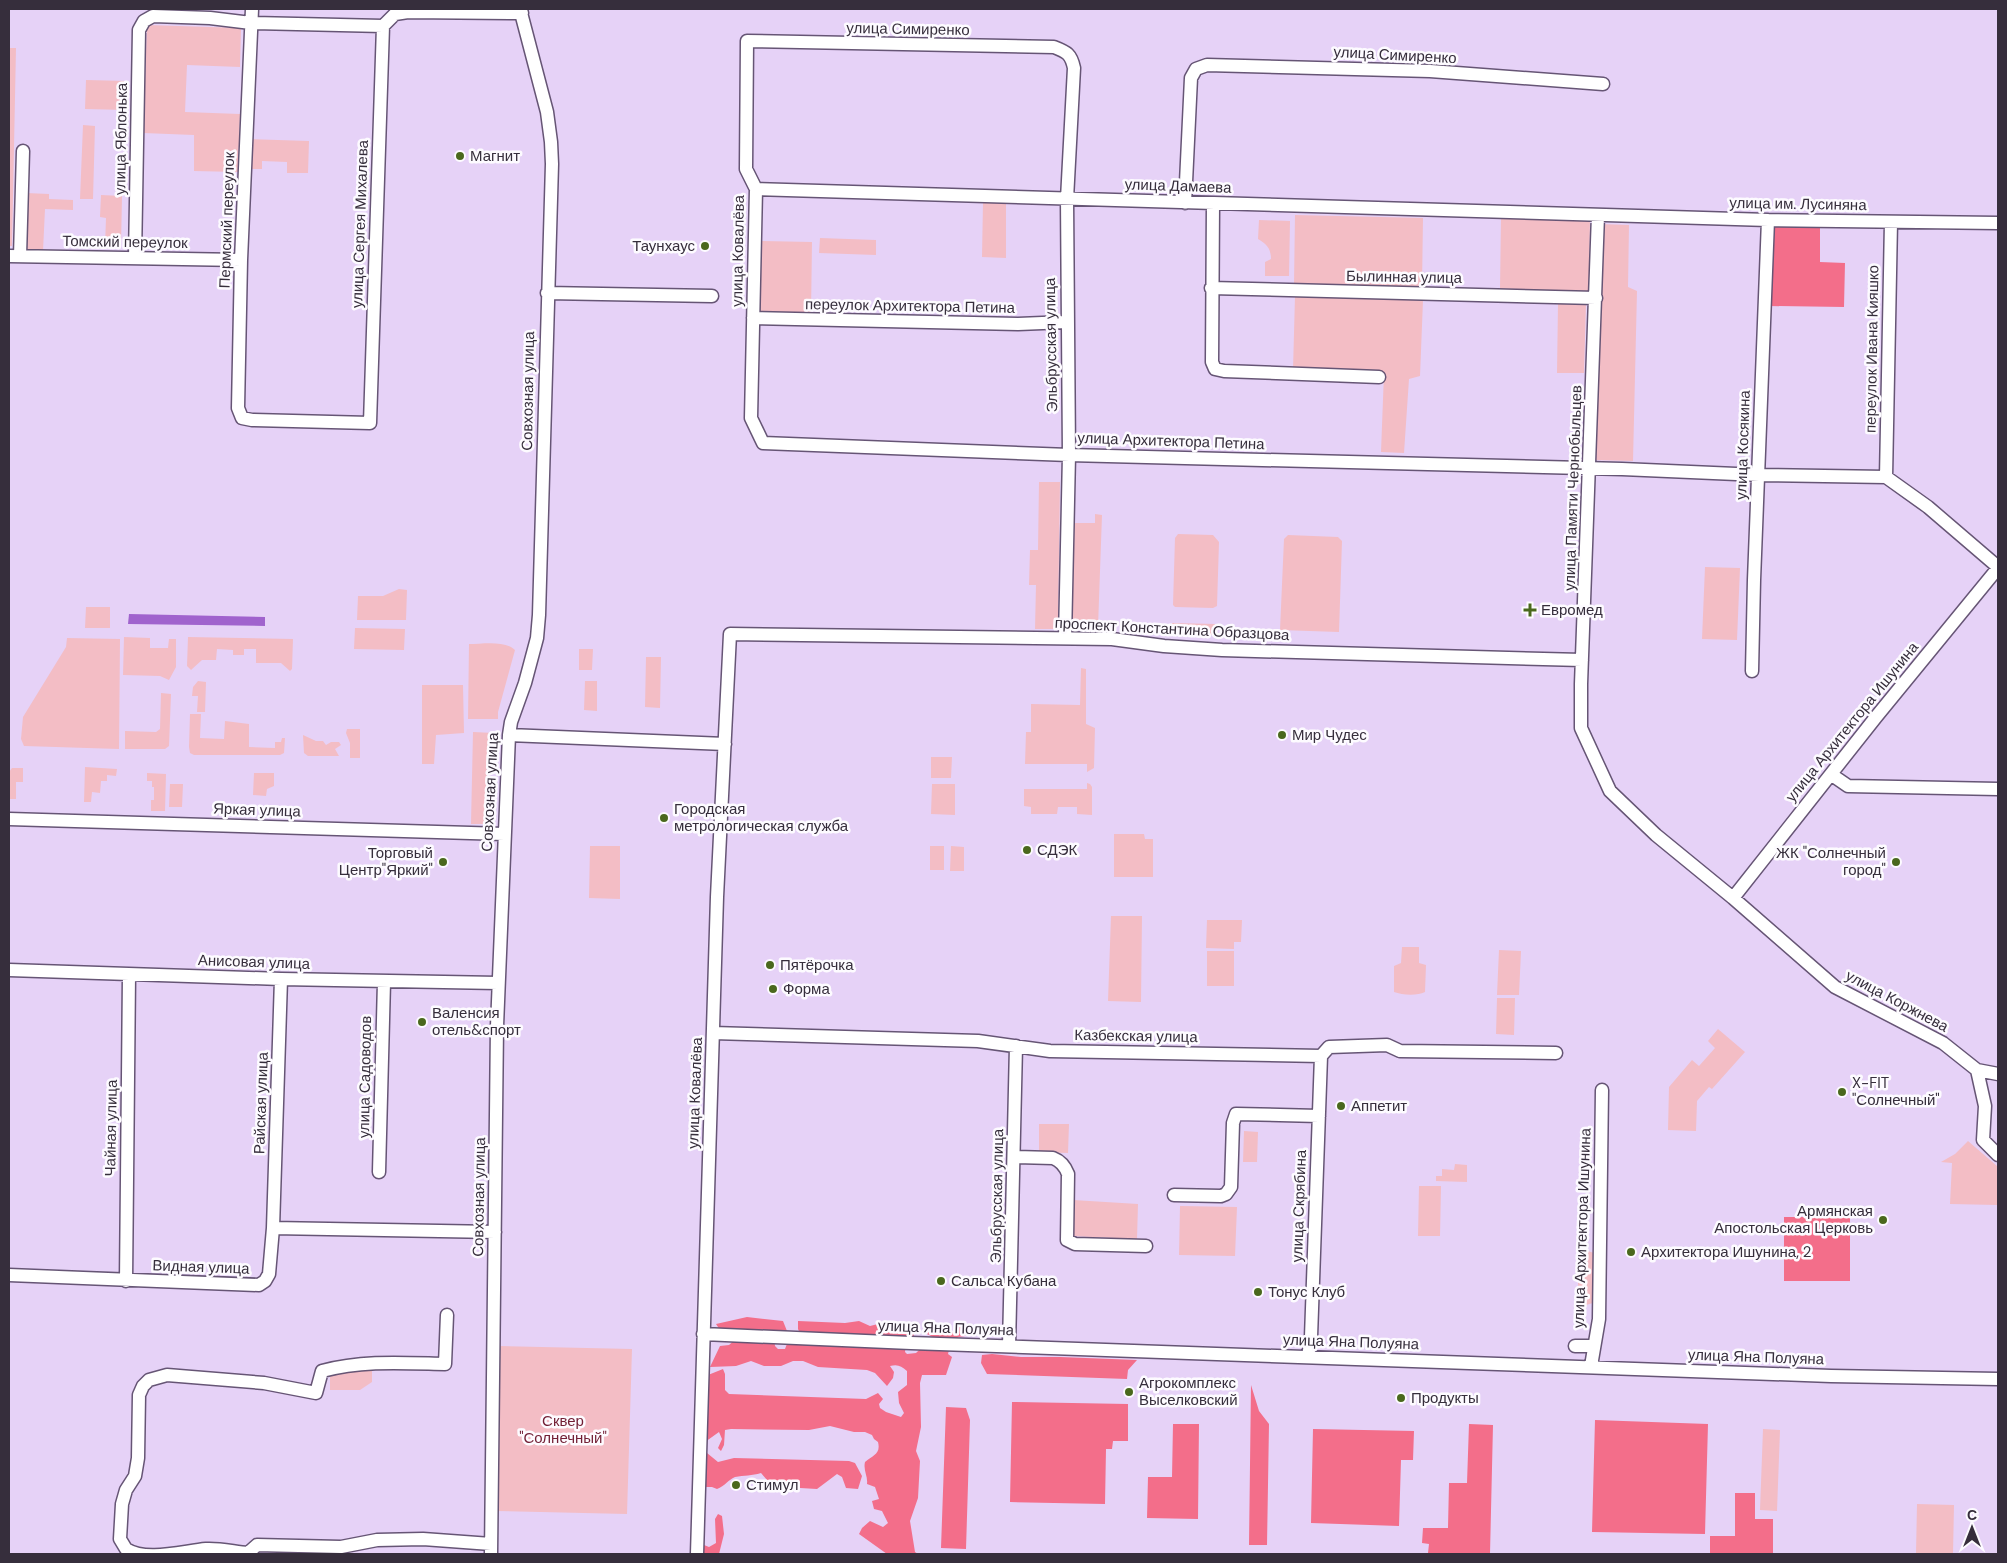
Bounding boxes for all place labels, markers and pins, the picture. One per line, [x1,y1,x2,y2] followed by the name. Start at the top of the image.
[470,146,520,166] place label: Магнит
[454,150,466,162] marker: Магнит
[632,236,695,256] place label: Таунхаус
[699,240,711,252] marker: Таунхаус
[1541,600,1603,620] place label: Евромед
[1523,603,1537,617] marker: Евромед
[1292,725,1367,745] place label: Мир Чудес
[1276,729,1288,741] marker: Мир Чудес
[674,799,849,836] place label: Городская метрологическая служба
[658,812,670,824] marker: Городская метрологическая служба
[1037,840,1077,860] place label: СДЭК
[339,843,433,880] place label: Торговый Центр"Яркий"
[1776,843,1886,880] place label: ЖК "Солнечный город"
[1021,844,1033,856] marker: СДЭК
[437,856,449,868] marker: Торговый Центр"Яркий"
[1890,856,1902,868] marker: ЖК "Солнечный город"
[780,955,854,975] place label: Пятёрочка
[764,959,776,971] marker: Пятёрочка
[783,979,830,999] place label: Форма
[767,983,779,995] marker: Форма
[432,1003,521,1040] place label: Валенсия отель&спорт
[416,1016,428,1028] marker: Валенсия отель&спорт
[1852,1073,1940,1110] place label: X-FIT "Солнечный"
[1836,1086,1848,1098] marker: X-FIT "Солнечный"
[1351,1096,1407,1116] place label: Аппетит
[1335,1100,1347,1112] marker: Аппетит
[1714,1201,1873,1238] place label: Армянская Апостольская Церковь
[1877,1214,1889,1226] marker: Армянская Апостольская Церковь
[1641,1242,1812,1262] place label: Архитектора Ишунина, 2
[1625,1246,1637,1258] marker: Архитектора Ишунина, 2
[951,1271,1057,1291] place label: Сальса Кубана
[935,1275,947,1287] marker: Сальса Кубана
[1268,1282,1345,1302] place label: Тонус Клуб
[1252,1286,1264,1298] marker: Тонус Клуб
[1139,1373,1238,1410] place label: Агрокомплекс Выселковский
[1123,1386,1135,1398] marker: Агрокомплекс Выселковский
[1411,1388,1479,1408] place label: Продукты
[1395,1392,1407,1404] marker: Продукты
[746,1475,799,1495] place label: Стимул
[730,1479,742,1491] marker: Стимул

